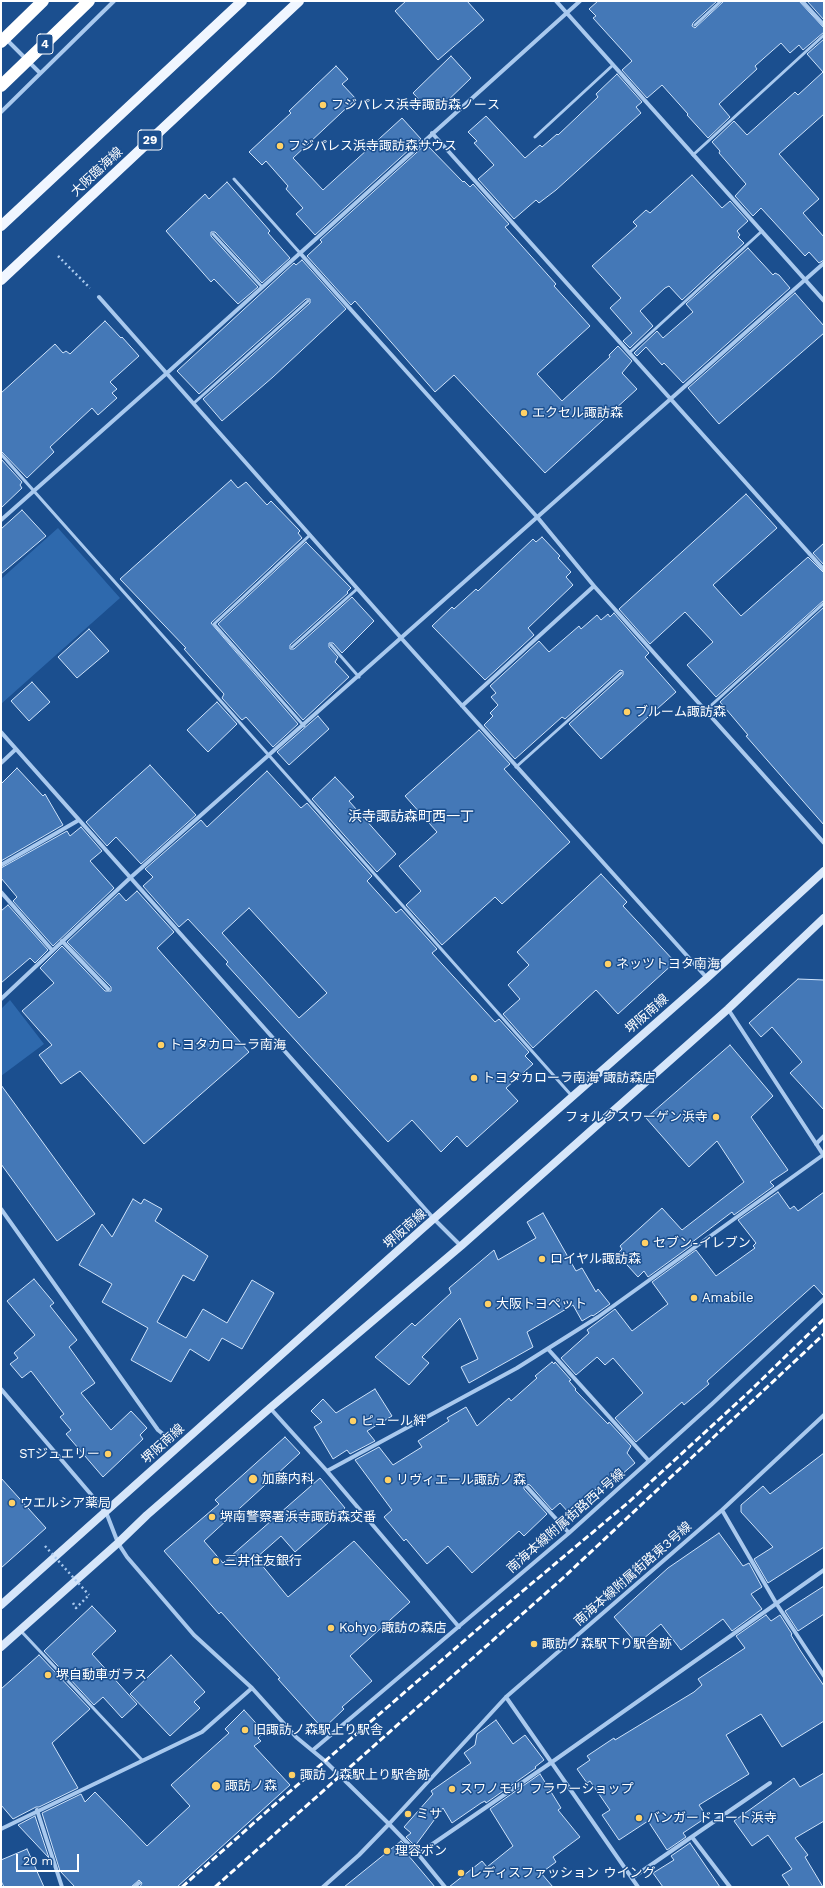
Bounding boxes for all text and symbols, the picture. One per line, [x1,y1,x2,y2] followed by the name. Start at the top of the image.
[37,34,53,54] road number: 4
[331,97,500,113] place label: フジパレス浜寺諏訪森ノース
[318,100,328,110] marker: フジパレス浜寺諏訪森ノース
[138,130,162,150] road number: 29
[288,138,457,154] place label: フジパレス浜寺諏訪森サウス
[275,141,285,151] marker: フジパレス浜寺諏訪森サウス
[68,144,126,200] street label: 大阪臨海線
[532,405,623,421] place label: エクセル諏訪森
[519,408,529,418] marker: エクセル諏訪森
[635,704,726,720] place label: ブルーム諏訪森
[622,707,632,717] marker: ブルーム諏訪森
[348,809,474,825] district label: 浜寺諏訪森町西一丁
[616,956,720,972] place label: ネッツトヨタ南海
[603,959,613,969] marker: ネッツトヨタ南海
[622,991,672,1037] street label: 堺阪南線
[169,1037,286,1053] place label: トヨタカローラ南海
[156,1040,166,1050] marker: トヨタカローラ南海
[482,1070,655,1086] place label: トヨタカローラ南海 諏訪森店
[469,1073,479,1083] marker: トヨタカローラ南海 諏訪森店
[565,1109,708,1125] place label: フォルクスワーゲン浜寺
[711,1112,721,1122] marker: フォルクスワーゲン浜寺
[380,1206,430,1252] street label: 堺阪南線
[653,1235,751,1251] place label: セブン-イレブン
[640,1238,650,1248] marker: セブン-イレブン
[550,1251,641,1267] place label: ロイヤル諏訪森
[537,1254,547,1264] marker: ロイヤル諏訪森
[702,1290,753,1306] place label: Amabile
[689,1293,699,1303] marker: Amabile
[496,1296,587,1312] place label: 大阪トヨペット
[483,1299,493,1309] marker: 大阪トヨペット
[361,1413,426,1429] place label: ピュール絆
[348,1416,358,1426] marker: ピュール絆
[138,1421,188,1467] street label: 堺阪南線
[19,1446,100,1462] place label: STジュエリー
[103,1449,113,1459] marker: STジュエリー
[504,1466,628,1576] street label: 南海本線附属街路西4号線
[262,1471,314,1487] place label: 加藤内科
[396,1472,526,1488] place label: リヴィエール諏訪ノ森
[247,1473,259,1485] marker: 加藤内科
[383,1475,393,1485] marker: リヴィエール諏訪ノ森
[20,1495,111,1511] place label: ウエルシア薬局
[7,1498,17,1508] marker: ウエルシア薬局
[220,1509,376,1525] place label: 堺南警察署浜寺諏訪森交番
[207,1512,217,1522] marker: 堺南警察署浜寺諏訪森交番
[571,1519,695,1629] street label: 南海本線附属街路東3号線
[224,1553,302,1569] place label: 三井住友銀行
[211,1556,221,1566] marker: 三井住友銀行
[339,1620,447,1636] place label: Kohyo 諏訪の森店
[326,1623,336,1633] marker: Kohyo 諏訪の森店
[542,1636,672,1652] place label: 諏訪ノ森駅下り駅舎跡
[529,1639,539,1649] marker: 諏訪ノ森駅下り駅舎跡
[56,1667,147,1683] place label: 堺自動車ガラス
[43,1670,53,1680] marker: 堺自動車ガラス
[253,1722,383,1738] place label: 旧諏訪ノ森駅上り駅舎
[240,1725,250,1735] marker: 旧諏訪ノ森駅上り駅舎
[300,1767,430,1783] place label: 諏訪ノ森駅上り駅舎跡
[287,1770,297,1780] marker: 諏訪ノ森駅上り駅舎跡
[225,1778,277,1794] place label: 諏訪ノ森
[210,1780,222,1792] marker: 諏訪ノ森
[460,1781,633,1797] place label: スワノモリ フラワーショップ
[447,1784,457,1794] marker: スワノモリ フラワーショップ
[416,1806,442,1822] place label: ミサ
[403,1809,413,1819] marker: ミサ
[647,1810,777,1826] place label: バンガードコート浜寺
[634,1813,644,1823] marker: バンガードコート浜寺
[395,1843,447,1859] place label: 理容ボン
[18,1846,81,1872] scale bar
[382,1846,392,1856] marker: 理容ボン
[23,1854,53,1868] text: 20 m
[469,1865,655,1881] place label: レディスファッション ウイング
[456,1868,466,1878] marker: レディスファッション ウイング

